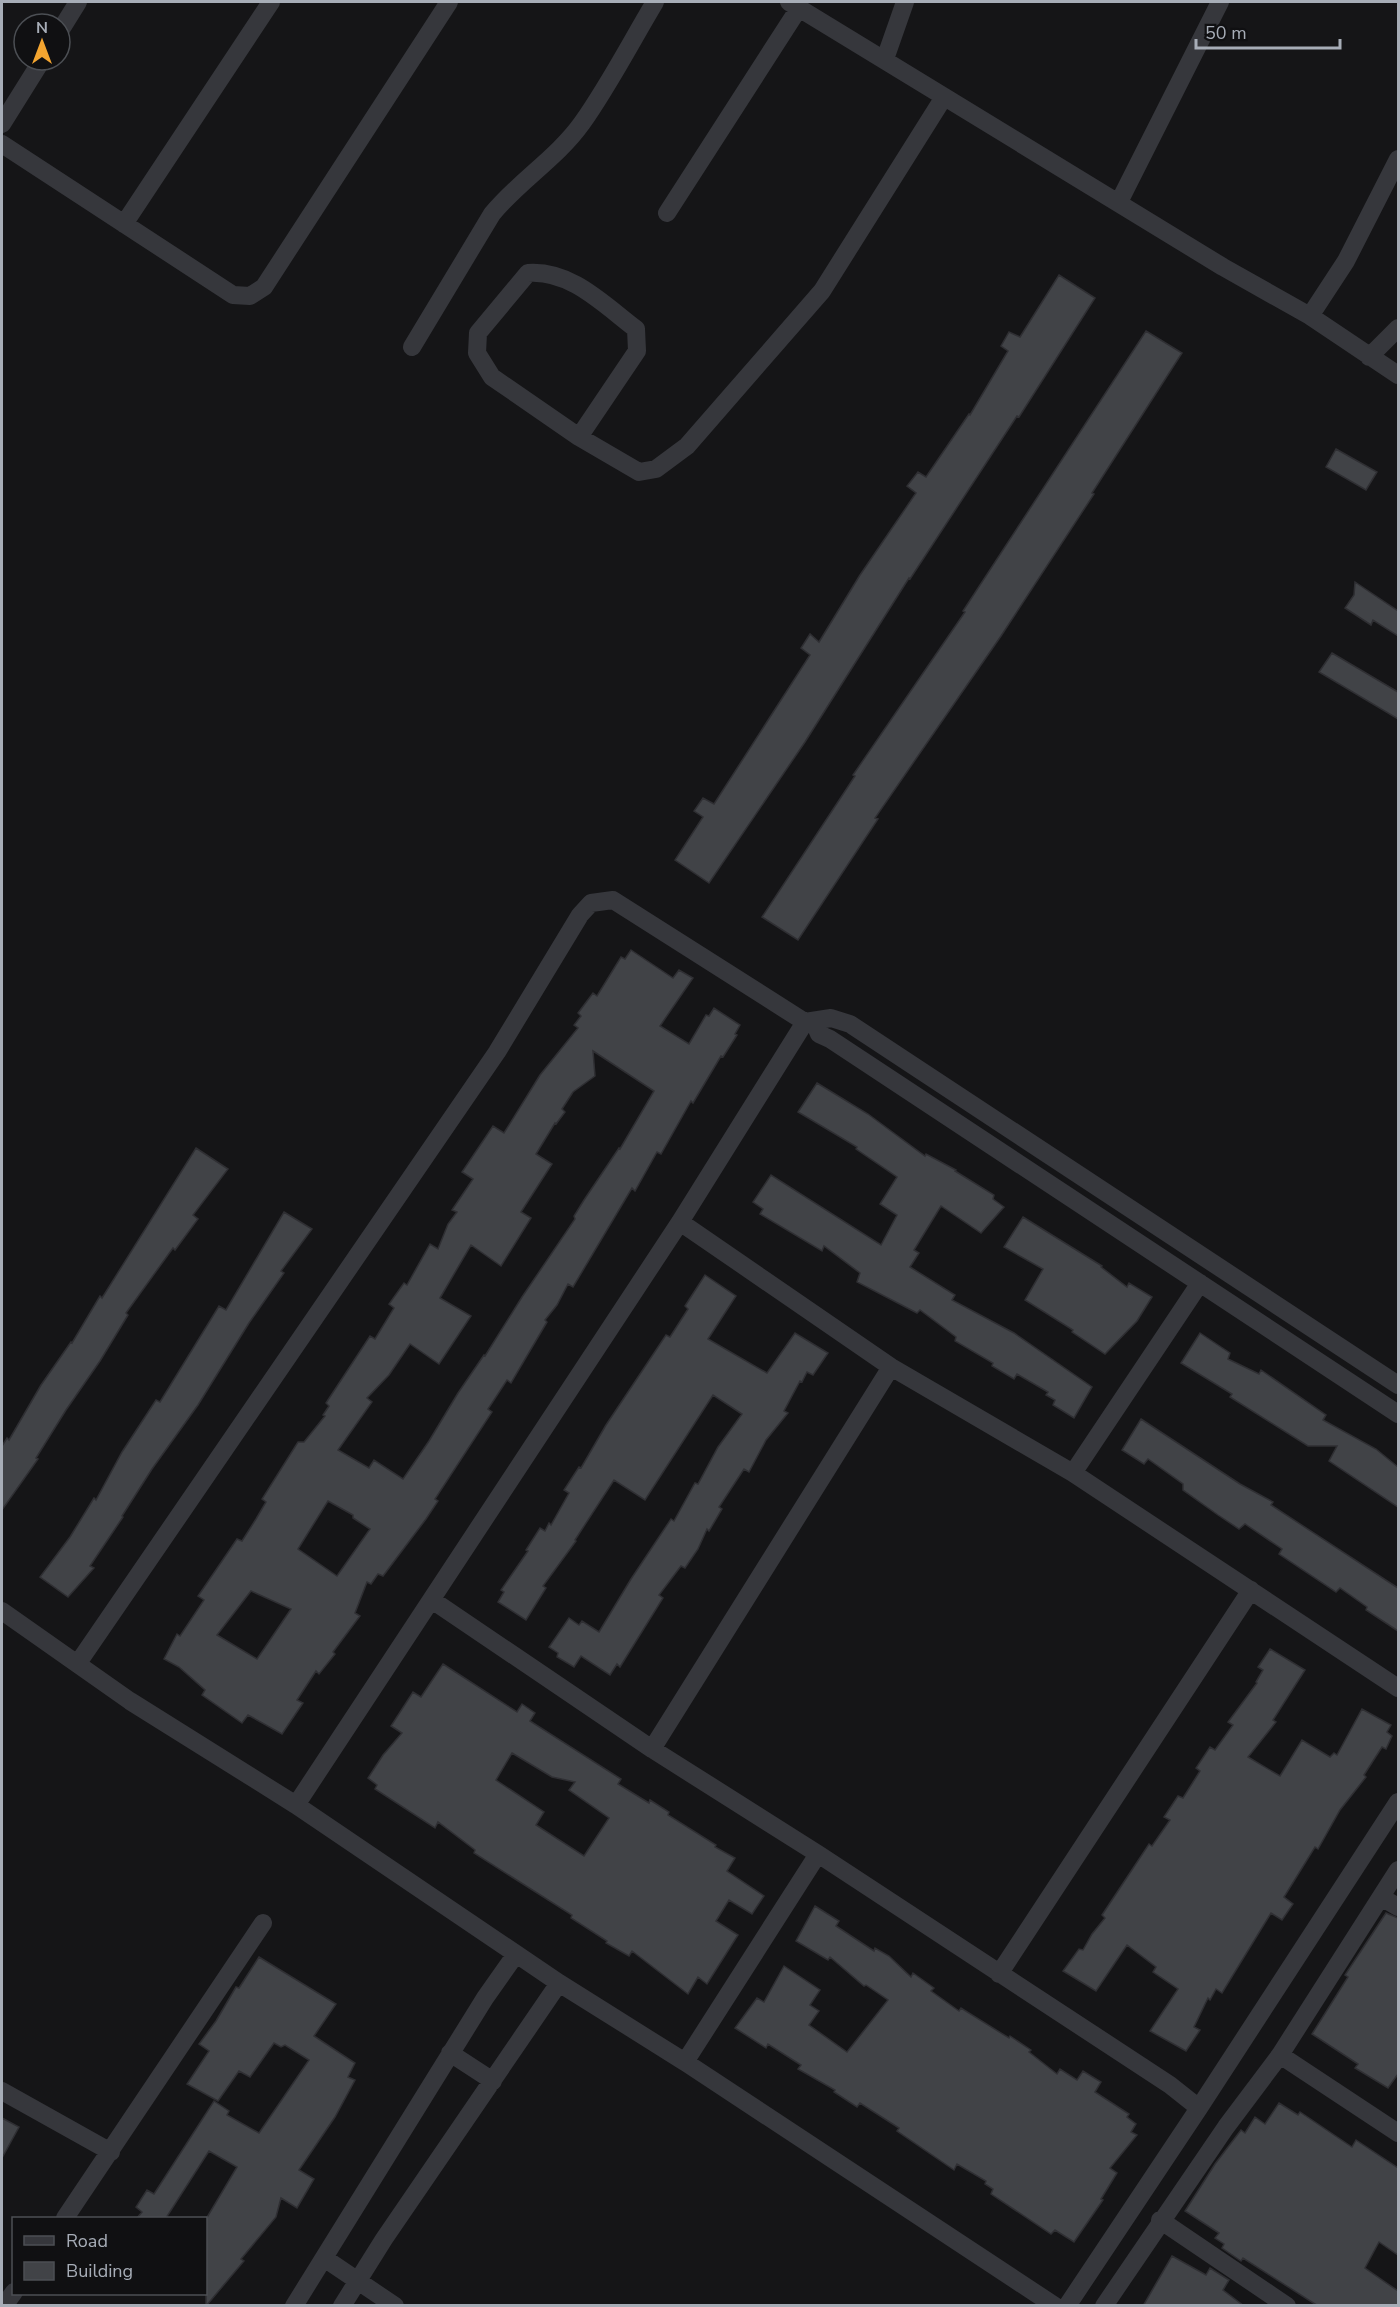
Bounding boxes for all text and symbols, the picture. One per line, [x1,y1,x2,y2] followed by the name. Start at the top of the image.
[12,12,72,72] north arrow
[1196,12,1340,50] scale bar
[36,17,48,39] text: N
[1205,21,1247,45] text: 50 m
[12,2217,207,2295] legend
[66,2229,108,2253] text: Road
[66,2259,133,2283] text: Building

